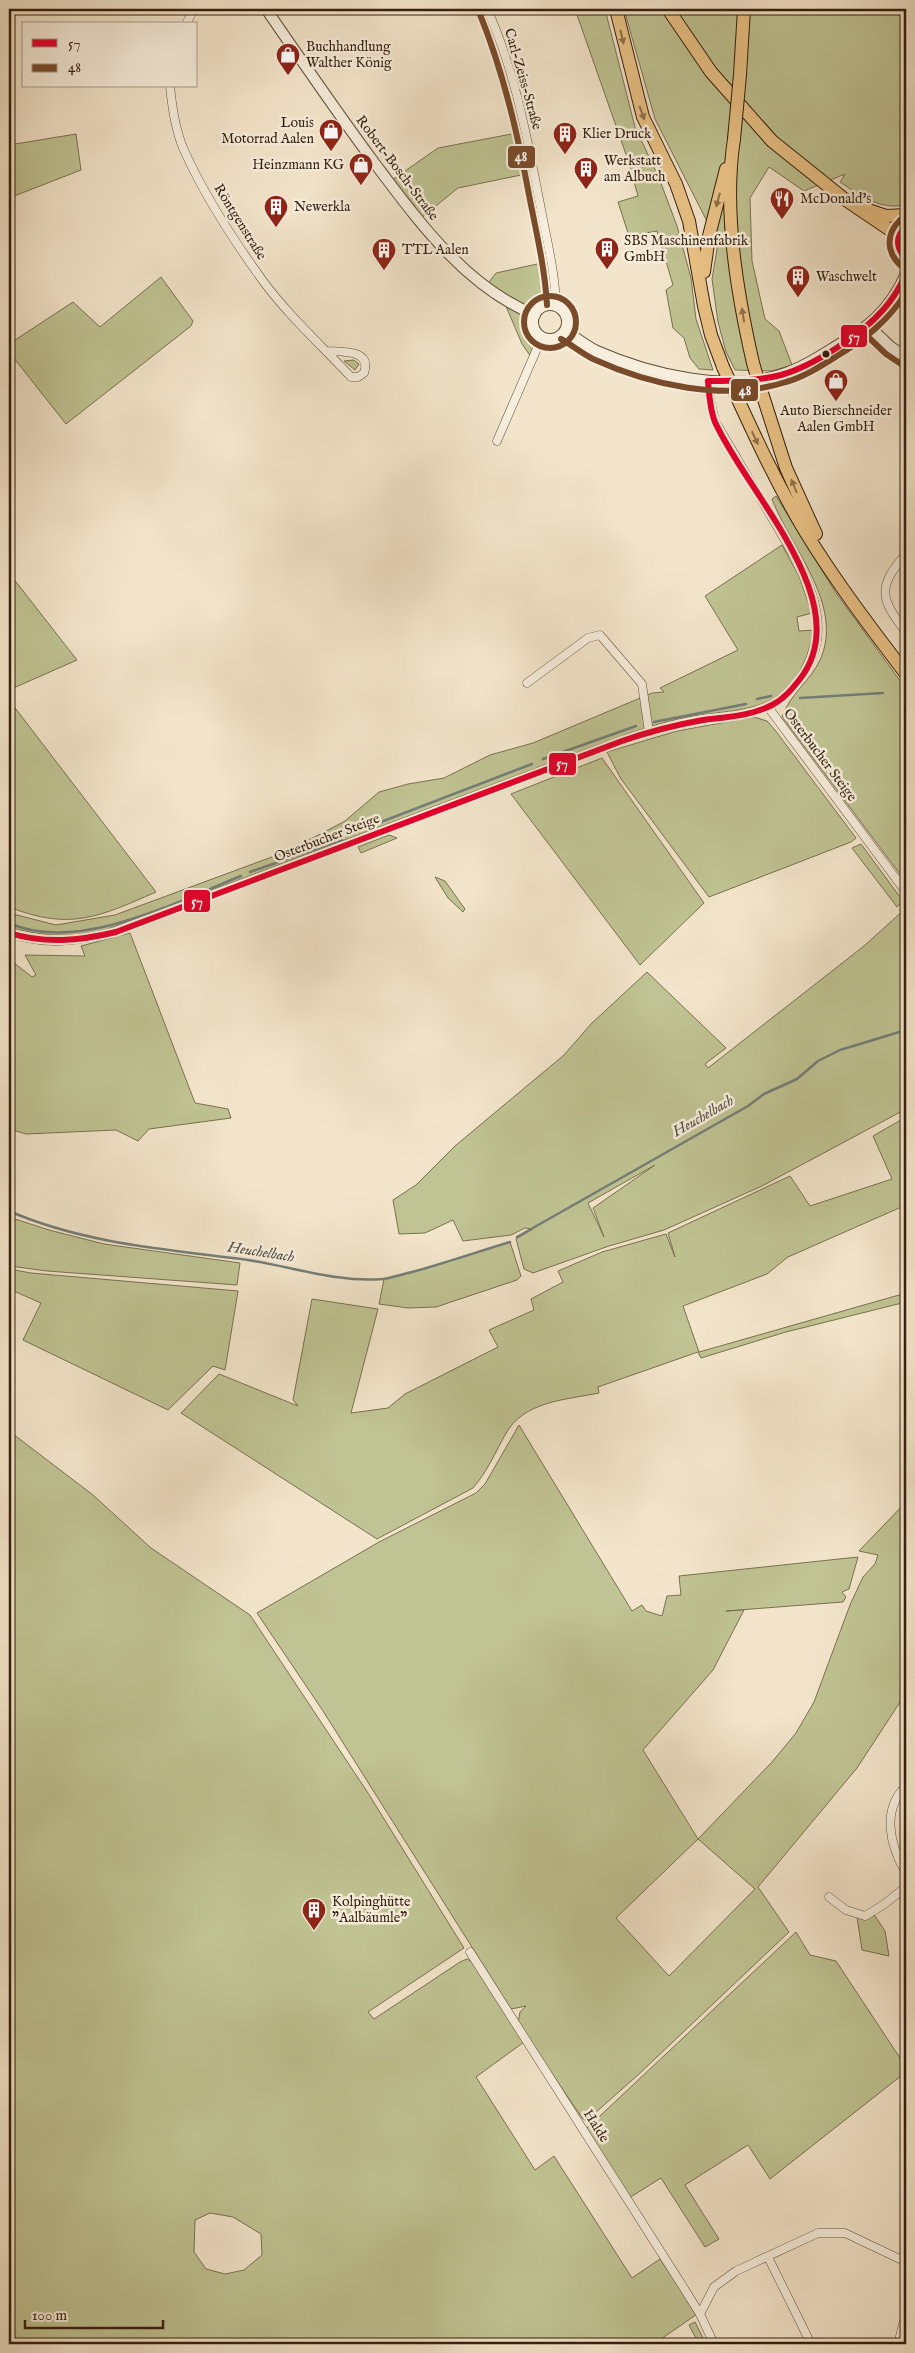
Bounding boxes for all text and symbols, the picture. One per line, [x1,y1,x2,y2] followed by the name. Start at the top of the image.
[22,22,198,88] legend
[500,26,546,132] street label: Carl-Zeiss-Straße
[619,30,627,45] one-way arrow
[68,34,80,53] text: 57
[306,38,392,72] place label: Buchhandlung Walther König
[275,42,301,76] shop icon: Buchhandlung Walther König
[68,58,81,77] text: 48
[639,105,646,120] one-way arrow
[352,112,443,225] street label: Robert-Bosch-Straße
[221,114,315,148] place label: Louis Motorrad Aalen
[318,118,344,152] shop icon: Louis Motorrad Aalen
[552,121,578,155] building icon: Klier Druck
[582,125,652,143] place label: Klier Druck
[507,145,536,169] line badge: 48
[515,148,528,166] text: 48
[348,152,374,186] shop icon: Heinzmann KG
[604,152,666,186] place label: Werkstatt am Albuch
[252,156,345,174] place label: Heinzmann KG
[573,156,599,190] building icon: Werkstatt am Albuch
[209,181,271,264] street label: Röntgenstraße
[769,186,795,220] restaurant icon: McDonald's
[800,190,871,208] place label: McDonald's
[714,192,722,207] one-way arrow
[263,194,289,228] building icon: Newerkla
[294,198,351,216] place label: Newerkla
[624,232,749,266] place label: SBS Maschinenfabrik GmbH
[594,236,620,270] building icon: SBS Maschinenfabrik GmbH
[371,237,397,271] building icon: TTL Aalen
[402,241,469,259] place label: TTL Aalen
[785,264,811,298] building icon: Waschwelt
[816,268,877,286] place label: Waschwelt
[739,307,747,323] one-way arrow
[840,324,868,348] line badge: 57
[848,328,860,346] text: 57
[821,349,831,359] unlabelled marker
[823,368,849,402] shop icon: Auto Bierschneider Aalen GmbH
[730,378,759,402] line badge: 48
[739,382,752,400] text: 48
[779,402,892,436] place label: Auto Bierschneider Aalen GmbH
[751,430,760,445] one-way arrow
[789,478,797,493] one-way arrow
[779,705,861,806] street label: Osterbucher Steige
[548,752,577,776] line badge: 57
[556,755,568,773] text: 57
[272,809,383,866] street label: Osterbucher Steige
[183,889,211,913] line badge: 57
[191,893,203,911] text: 57
[668,1091,737,1142] water label: Heuchelbach
[225,1237,296,1267] water label: Heuchelbach
[332,1893,411,1927] place label: Kolpinghütte "Aalbäumle"
[301,1897,327,1931] building icon: Kolpinghütte "Aalbäumle"
[579,2106,613,2146] street label: Halde
[25,2298,162,2330] scale bar
[32,2306,68,2325] text: 100 m

